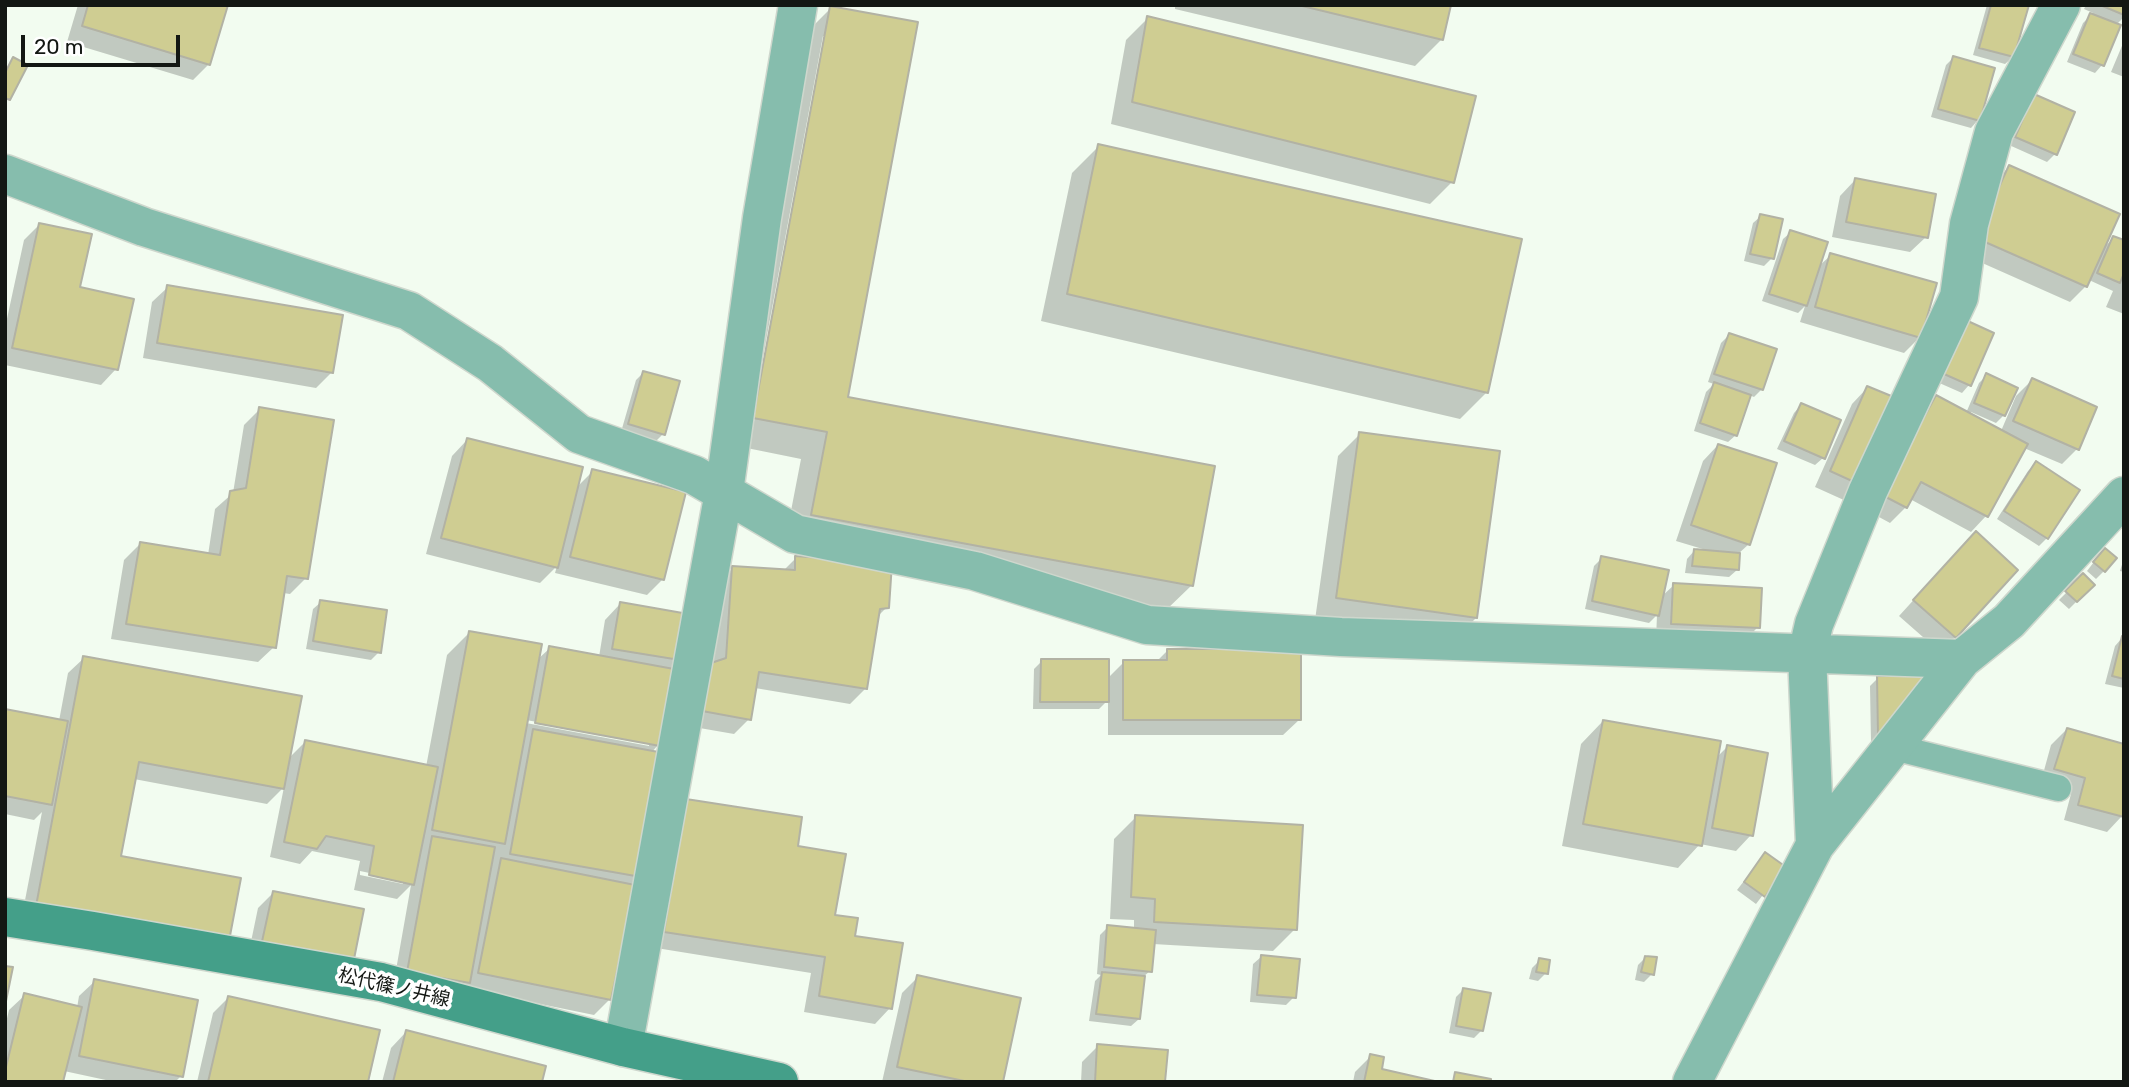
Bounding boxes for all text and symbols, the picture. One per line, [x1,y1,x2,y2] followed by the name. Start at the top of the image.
[24,21,184,65] scale bar
[34,34,83,59] text: 20 m
[336,964,452,1012] street label: 松代篠ノ井線

